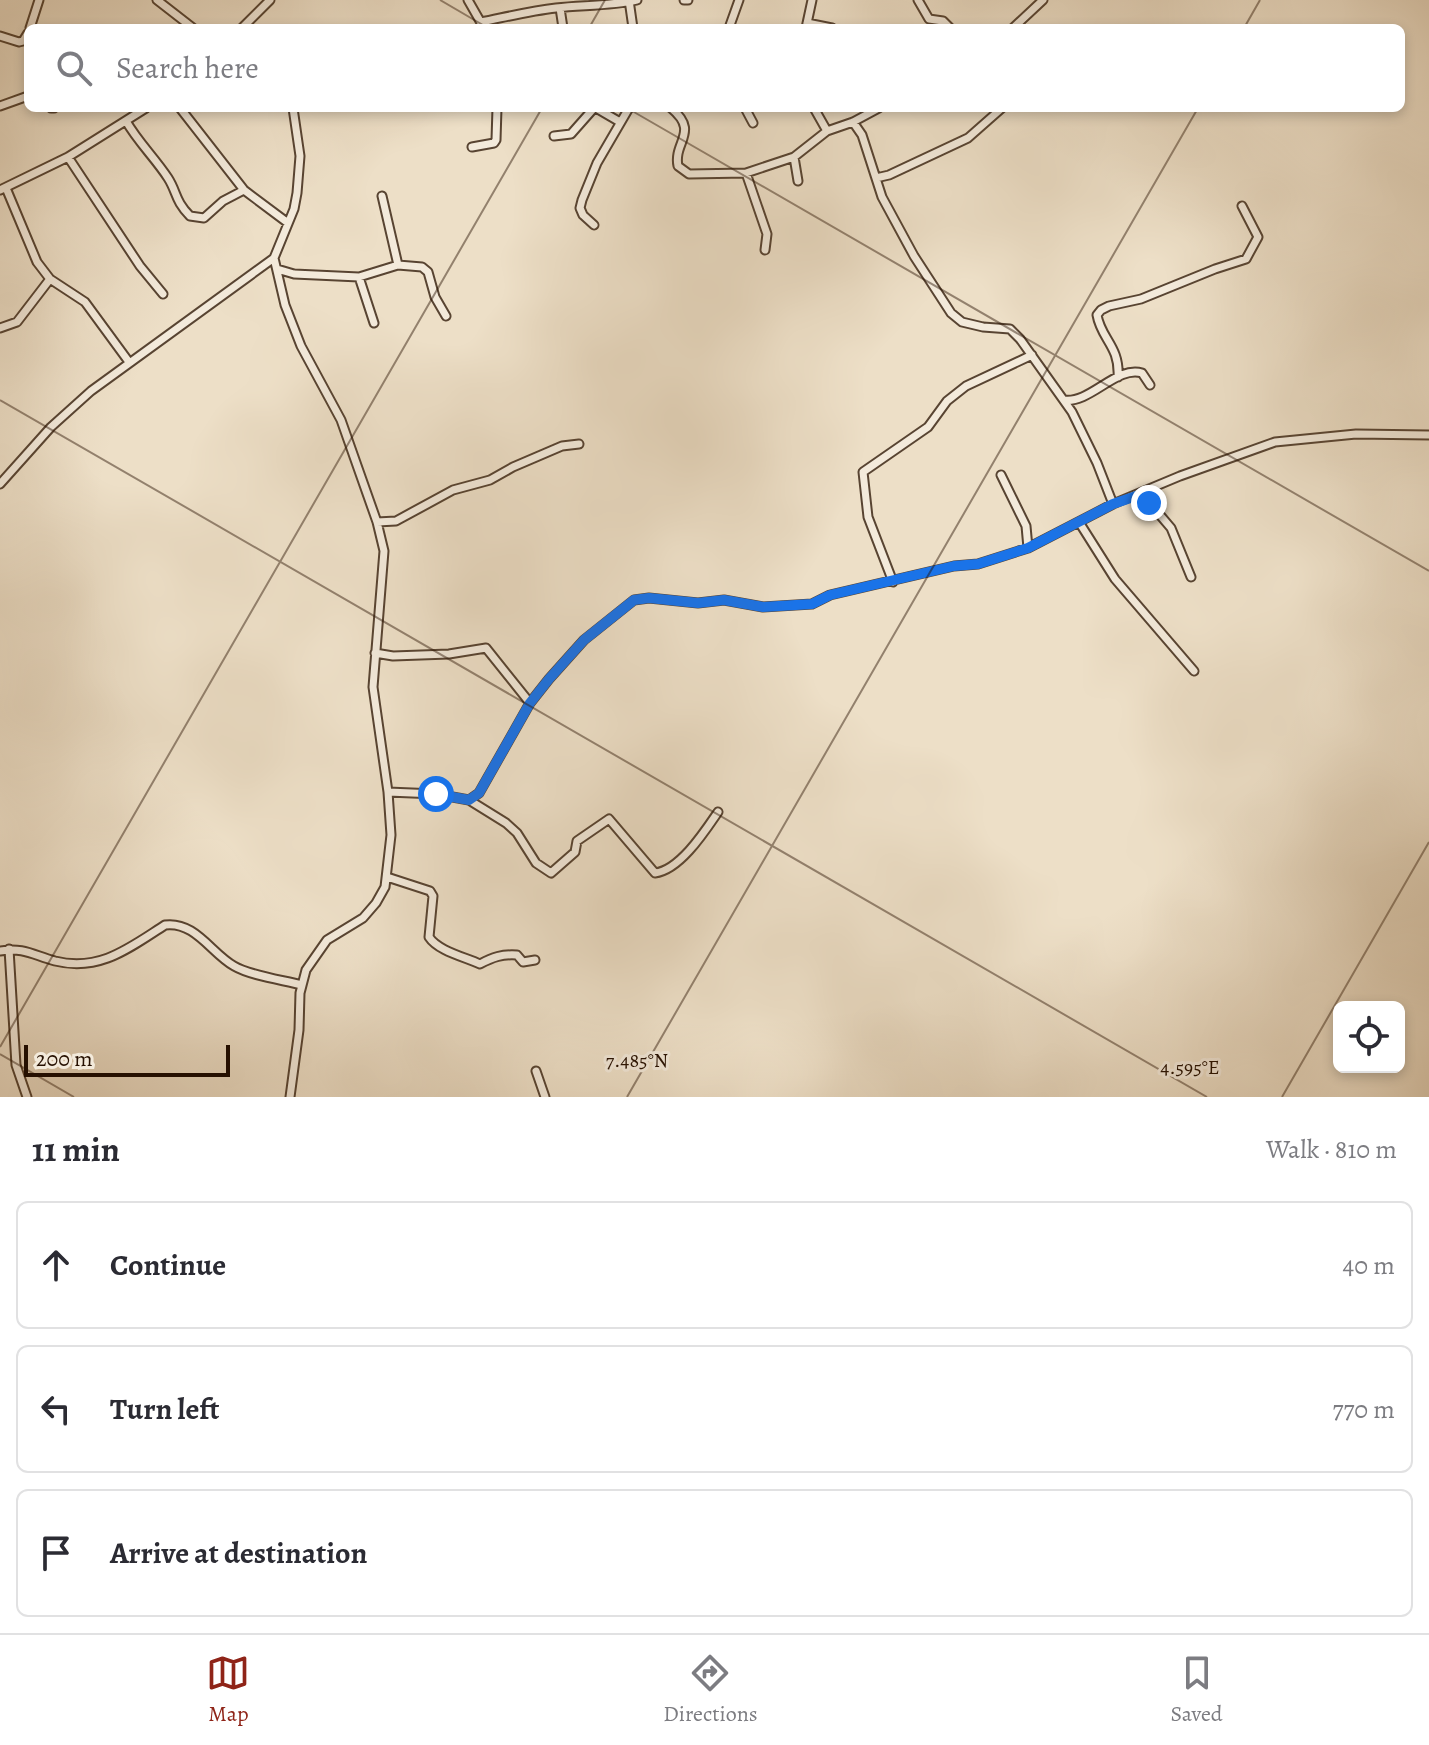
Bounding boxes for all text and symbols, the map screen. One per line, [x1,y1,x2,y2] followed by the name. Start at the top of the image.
[24,24,1405,112] search box
[52,46,96,90] icon: search
[116,48,259,88] text: Search here
[1131,485,1167,521] route end
[418,776,454,812] route start
[1333,1001,1405,1073] map controls
[1333,1001,1405,1073] button: locate
[24,1041,230,1077] scale bar
[36,1044,93,1074] text: 200 m
[606,1047,668,1074] text: 7.485°N
[1160,1054,1220,1081] text: 4.595°E
[32,1126,120,1173] text: 11 min
[1266,1132,1397,1167] text: Walk · 810 m
[34,1243,78,1287] icon: ahead
[110,1245,226,1285] text: Continue
[1343,1248,1395,1283] text: 40 m
[34,1387,78,1431] icon: left
[110,1389,219,1429] text: Turn left
[1333,1392,1395,1427] text: 770 m
[34,1531,78,1575] icon: arrive
[110,1533,367,1573] text: Arrive at destination
[206,1651,250,1729] tab: Map
[663,1651,758,1729] tab: Directions
[1170,1651,1223,1729] tab: Saved

